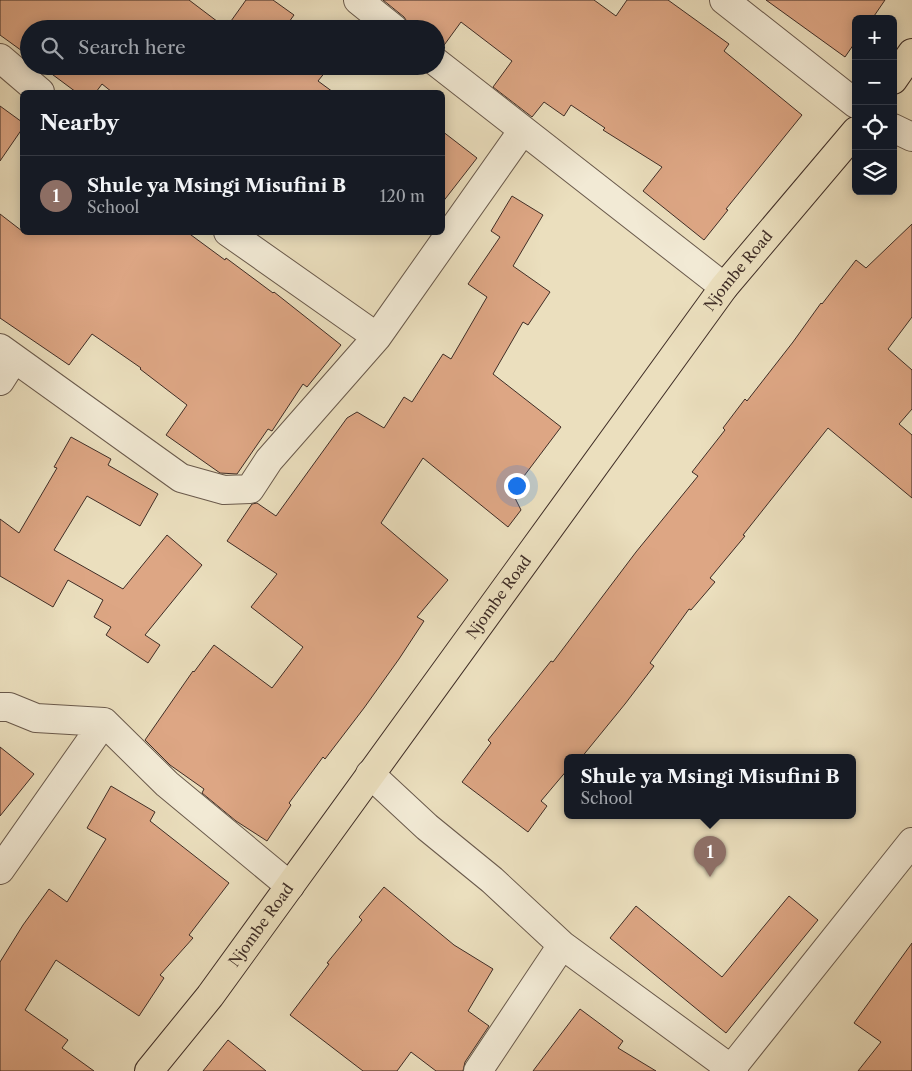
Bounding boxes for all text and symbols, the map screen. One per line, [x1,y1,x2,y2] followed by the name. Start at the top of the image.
[852,15,897,195] map controls
[852,15,897,60] button: +
[20,20,445,75] search box
[38,34,66,62] icon: search
[78,36,186,59] text: Search here
[852,60,897,105] button: −
[852,105,897,150] button: locate
[40,110,119,135] text: Nearby
[852,150,897,195] button: layers
[87,174,346,197] text: Shule ya Msingi Misufini B
[52,186,60,206] text: 1
[380,186,425,206] text: 120 m
[87,197,139,217] text: School
[700,227,777,315] street label: Njombe Road
[504,473,530,499] your location
[462,552,535,642] street label: Njombe Road
[564,754,856,819] popup
[580,765,840,788] text: Shule ya Msingi Misufini B
[580,788,633,808] text: School
[694,836,726,877] pin: 1
[224,880,297,970] street label: Njombe Road

